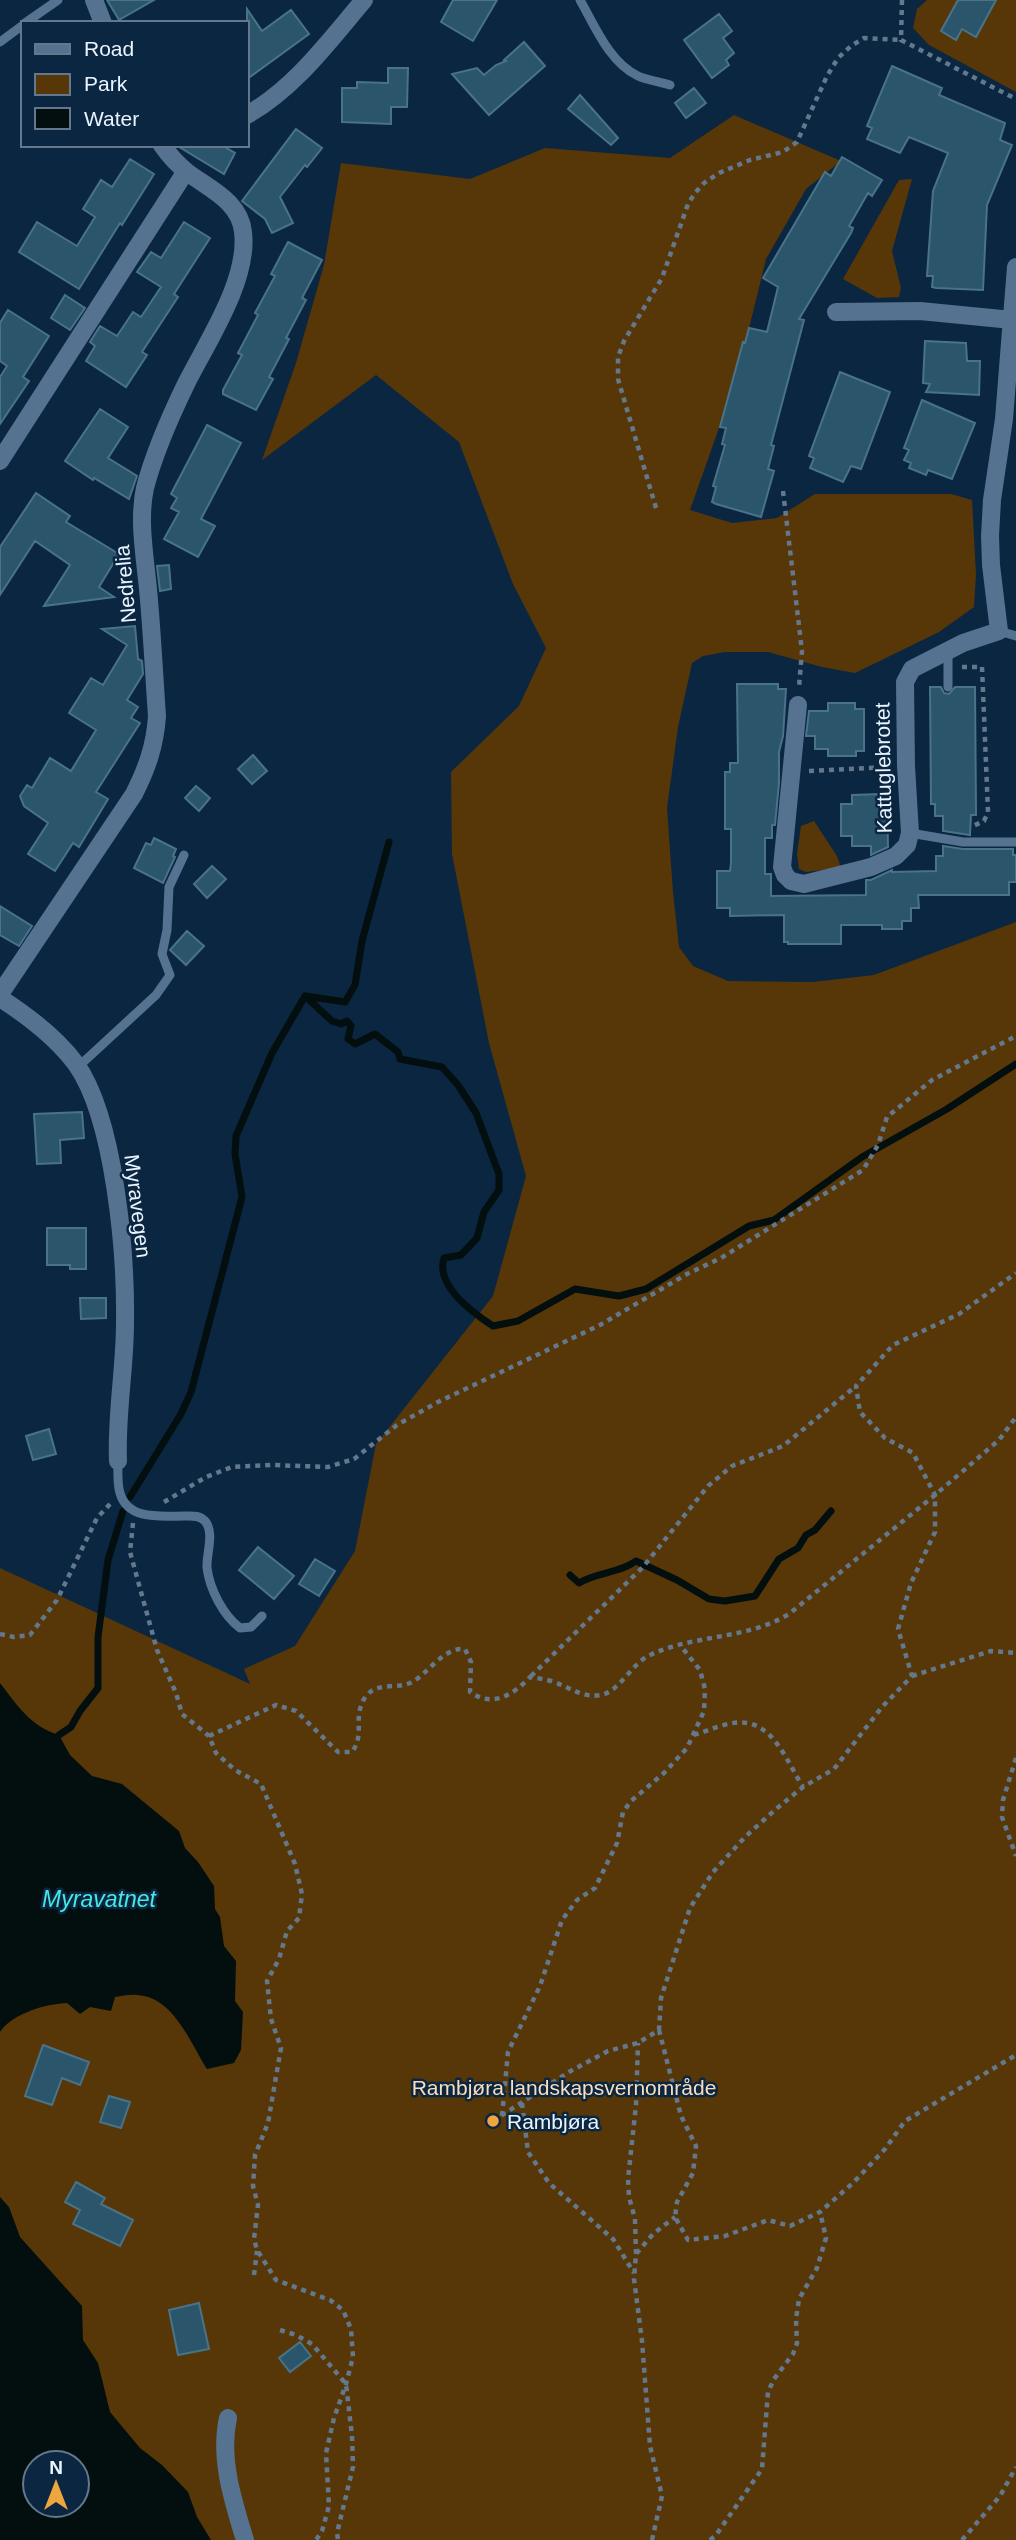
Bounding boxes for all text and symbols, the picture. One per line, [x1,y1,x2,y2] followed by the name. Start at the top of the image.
[21,21,248,147] legend
[84,37,134,60] text: Road
[84,72,128,95] text: Park
[84,107,139,130] text: Water
[110,544,140,624] street label: Nedrelia
[870,702,896,834] street label: Kattuglebrotet
[120,1153,156,1259] street label: Myravegen
[42,1886,157,1912] water label: Myravatnet
[412,2076,716,2099] park label: Rambjøra landskapsvernområde
[507,2110,600,2133] place label: Rambjøra
[485,2113,501,2129] marker: Rambjøra
[21,2449,91,2519] north arrow
[49,2457,63,2478] text: N

